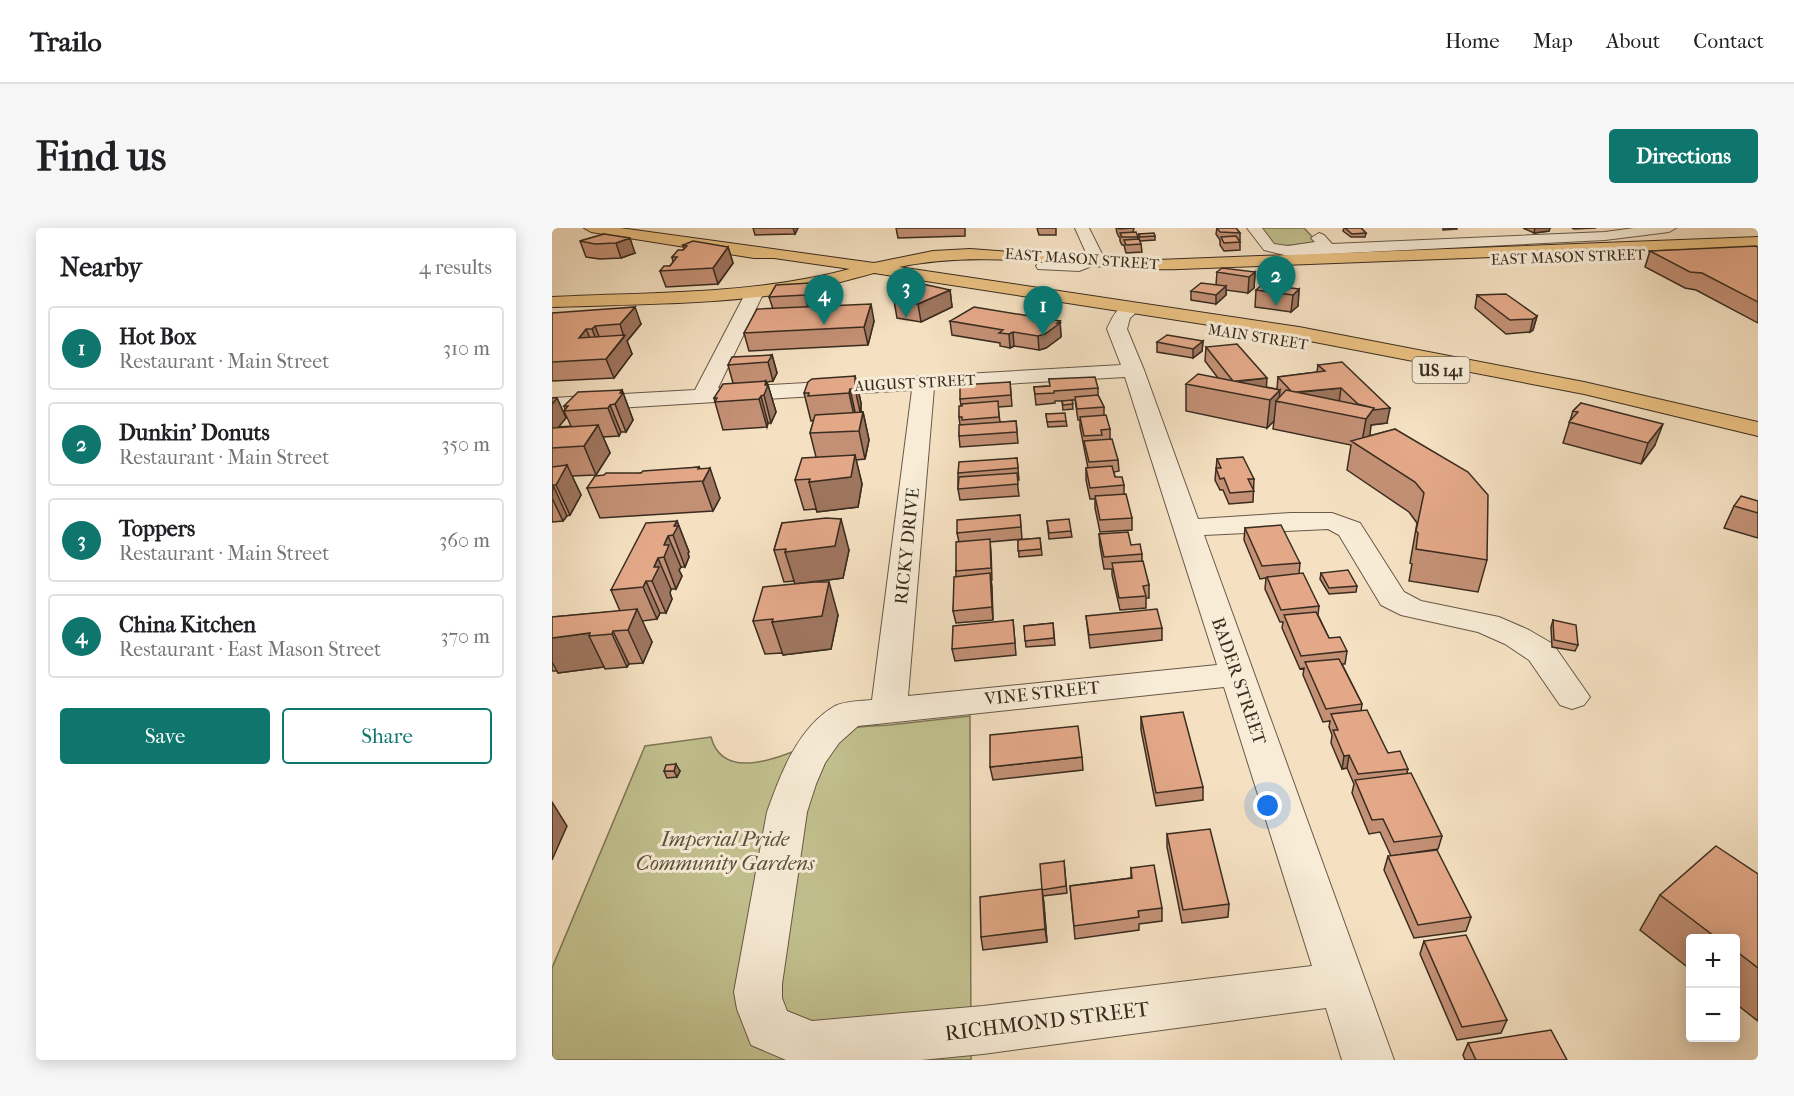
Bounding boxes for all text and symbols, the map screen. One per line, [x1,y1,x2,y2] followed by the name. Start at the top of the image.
[30,25,102,58] text: Trailo
[1445,29,1500,53] text: Home
[1533,29,1573,53] text: Map
[1606,29,1660,53] text: About
[1693,29,1764,53] text: Contact
[1609,129,1758,183] button: Directions
[36,132,166,181] text: Find us
[1004,245,1161,273] street label: EAST MASON STREET
[1490,245,1646,269] street label: EAST MASON STREET
[60,252,142,283] text: Nearby
[419,256,492,279] text: 4 results
[1256,256,1296,306] pin: 2
[886,268,926,318] pin: 3
[804,276,844,325] pin: 4
[1024,286,1062,336] pin: 1
[1207,320,1310,354] street label: MAIN STREET
[119,324,196,350] text: Hot Box
[78,337,85,360] text: 1
[443,337,490,360] text: 310 m
[119,350,329,373] text: Restaurant · Main Street
[1412,357,1470,383] road number: US 141
[853,371,977,395] street label: AUGUST STREET
[119,420,270,446] text: Dunkin' Donuts
[76,433,87,456] text: 2
[441,433,490,456] text: 350 m
[119,446,329,469] text: Restaurant · Main Street
[891,487,924,605] street label: RICKY DRIVE
[119,516,195,542] text: Toppers
[77,529,86,552] text: 3
[439,529,490,552] text: 360 m
[119,542,329,565] text: Restaurant · Main Street
[119,612,256,638] text: China Kitchen
[1207,615,1270,748] street label: BADER STREET
[76,625,87,648] text: 4
[440,625,490,648] text: 370 m
[119,638,381,661] text: Restaurant · East Mason Street
[982,677,1102,710] street label: VINE STREET
[60,708,270,764] button: Save
[282,708,492,764] button: Share
[1253,791,1282,820] your location
[636,827,815,875] park label: Imperial Pride Community Gardens
[1686,934,1740,1042] map controls
[1686,934,1740,988] button: +
[1686,988,1740,1042] button: −
[943,996,1151,1045] street label: RICHMOND STREET

